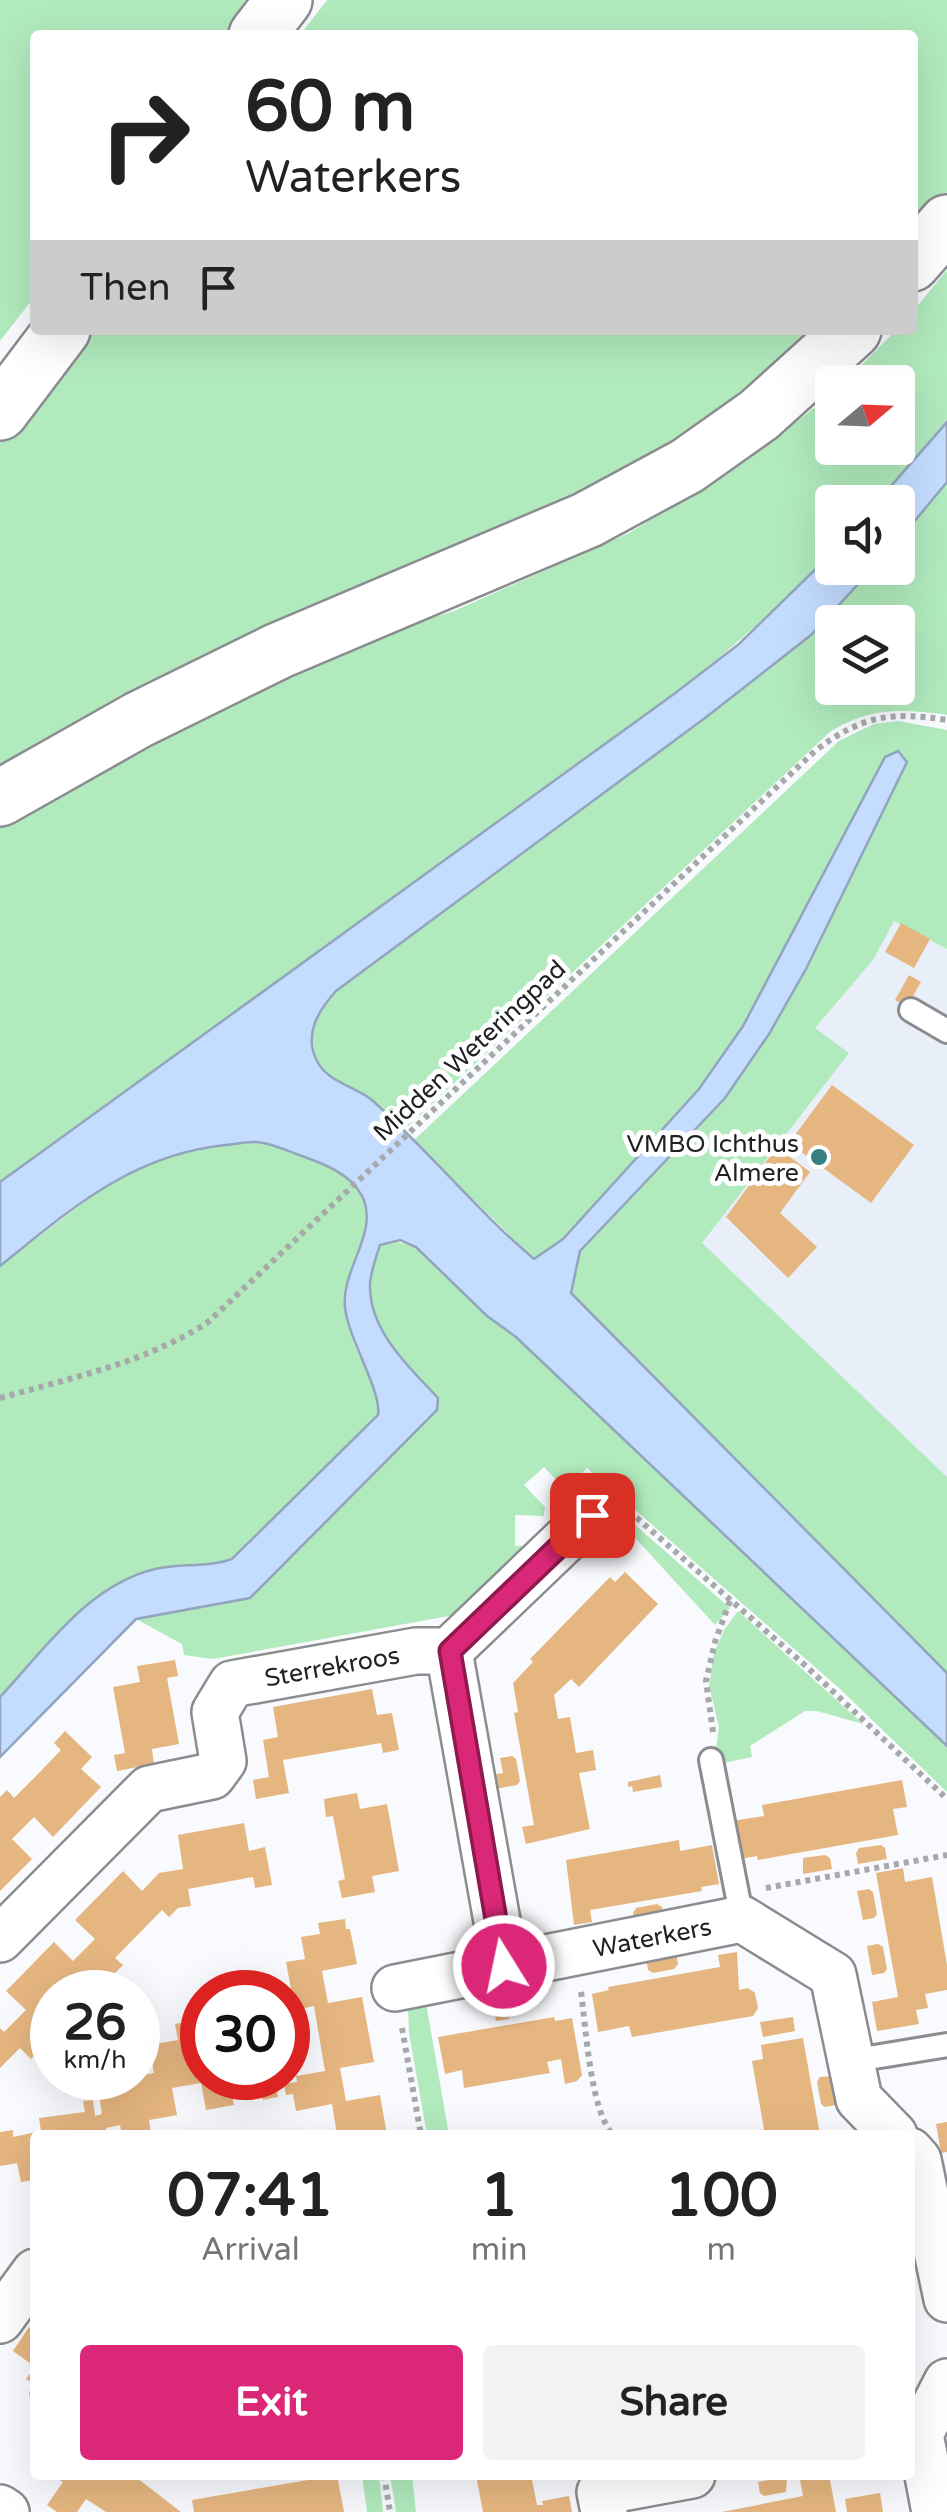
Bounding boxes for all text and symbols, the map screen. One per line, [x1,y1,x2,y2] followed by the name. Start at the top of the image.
[245,66,415,150] text: 60 m
[80,70,210,200] icon: right
[245,151,461,205] text: Waterkers
[191,260,246,315] icon: arrive
[80,265,171,311] text: Then
[815,365,915,465] north arrow
[815,365,915,705] map controls
[815,485,915,585] button: sound
[815,605,915,705] button: layers
[367,954,572,1148] street label: Midden Weteringpad
[626,1129,799,1188] place label: VMBO Ichthus Almere
[808,1146,830,1168] marker: VMBO Ichthus Almere
[550,1473,635,1558] pin
[565,1488,620,1543] icon: arrive
[262,1640,402,1694] street label: Sterrekroos
[590,1912,714,1964] street label: Waterkers
[452,1914,556,2018] position arrow
[180,1970,310,2100] speed limit sign: 30
[64,1993,126,2053] text: 26
[64,2045,126,2075] text: km/h
[167,2160,334,2232] text: 07:41
[480,2160,518,2232] text: 1
[665,2160,778,2232] text: 100
[201,2231,300,2269] text: Arrival
[471,2231,528,2269] text: min
[707,2231,736,2269] text: m
[80,2345,463,2460] button: Exit
[483,2345,865,2460] button: Share

